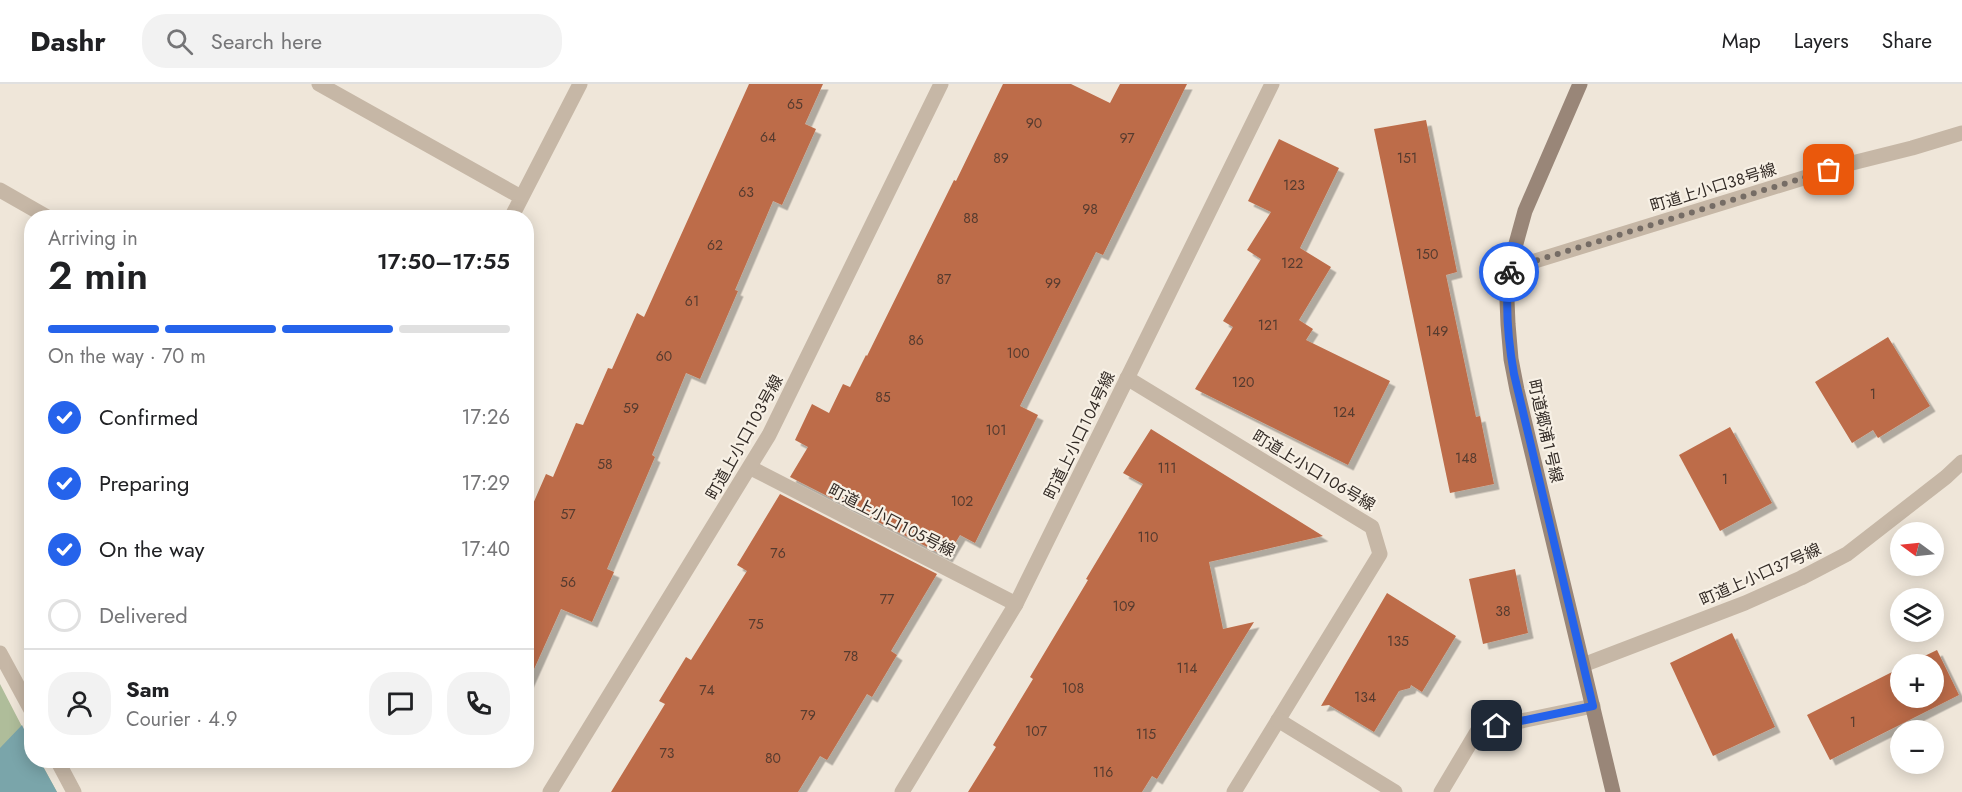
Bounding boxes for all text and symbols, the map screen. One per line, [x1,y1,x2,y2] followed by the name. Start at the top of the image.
[142,14,562,68] search box
[30,21,106,62] text: Dashr
[163,25,196,58] icon: search
[211,25,322,57] text: Search here
[1722,26,1761,56] text: Map
[1794,26,1849,56] text: Layers
[1882,26,1932,56] text: Share
[787,94,803,114] house number: 65
[1026,113,1042,133] house number: 90
[760,127,776,147] house number: 64
[1120,128,1135,148] house number: 97
[1803,144,1854,195] pin
[993,148,1009,168] house number: 89
[1397,148,1417,168] house number: 151
[1812,153,1845,186] icon: bag
[1647,157,1779,218] street label: 町道上小口３８号線
[1283,175,1305,195] house number: 123
[738,182,754,202] house number: 63
[1082,199,1098,219] house number: 98
[963,208,979,228] house number: 88
[48,224,138,253] text: Arriving in
[707,235,723,255] house number: 62
[1479,242,1539,302] courier
[1416,244,1438,264] house number: 150
[377,245,510,277] text: 17:50–17:55
[48,247,148,304] text: 2 min
[1281,253,1303,273] house number: 122
[1493,256,1526,289] icon: bike
[937,269,952,289] house number: 87
[1045,273,1061,293] house number: 99
[685,291,699,311] house number: 61
[1258,315,1278,335] house number: 121
[1426,321,1448,341] house number: 149
[908,330,924,350] house number: 86
[48,342,206,371] text: On the way · 70 m
[1006,343,1030,363] house number: 100
[656,346,672,366] house number: 60
[1038,367,1120,503] street label: 町道上小口１０４号線
[700,371,788,504] street label: 町道上小口１０３号線
[1232,372,1254,392] house number: 120
[1522,377,1569,485] street label: 町道郷浦１号線
[1870,384,1876,404] house number: 1
[875,387,891,407] house number: 85
[623,398,639,418] house number: 59
[48,401,81,434] icon: check
[99,401,198,433] text: Confirmed
[1333,402,1355,422] house number: 124
[462,403,510,432] text: 17:26
[986,420,1007,440] house number: 101
[1248,425,1380,516] street label: 町道上小口１０６号線
[1455,448,1477,468] house number: 148
[597,454,613,474] house number: 58
[1158,458,1176,478] house number: 111
[48,467,81,500] icon: check
[99,467,190,499] text: Preparing
[462,469,510,498] text: 17:29
[1722,469,1728,489] house number: 1
[824,478,959,562] street label: 町道上小口１０５号線
[951,491,973,511] house number: 102
[560,504,576,524] house number: 57
[1890,522,1944,576] north arrow
[1890,522,1944,774] map controls
[1138,527,1159,547] house number: 110
[48,533,81,566] icon: check
[99,533,204,565] text: On the way
[461,535,510,564] text: 17:40
[1696,537,1825,612] street label: 町道上小口３７号線
[770,543,786,563] house number: 76
[560,572,576,592] house number: 56
[1890,588,1944,642] button: layers
[880,589,895,609] house number: 77
[1113,596,1135,616] house number: 109
[99,599,188,631] text: Delivered
[1495,601,1511,621] house number: 38
[748,614,764,634] house number: 75
[1387,631,1409,651] house number: 135
[844,646,859,666] house number: 78
[1890,654,1944,708] button: +
[1177,658,1197,678] house number: 114
[48,672,111,735] button: person
[369,672,432,735] button: chat
[447,672,510,735] button: phone
[126,673,170,705] text: Sam
[1062,678,1084,698] house number: 108
[699,680,715,700] house number: 74
[1354,687,1376,707] house number: 134
[1471,700,1522,751] pin
[126,705,238,734] text: Courier · 4.9
[800,705,816,725] house number: 79
[1480,709,1513,742] icon: home
[1850,712,1856,732] house number: 1
[1890,720,1944,774] button: −
[1025,721,1048,741] house number: 107
[1136,724,1156,744] house number: 115
[660,743,675,763] house number: 73
[765,748,781,768] house number: 80
[1093,762,1113,782] house number: 116

